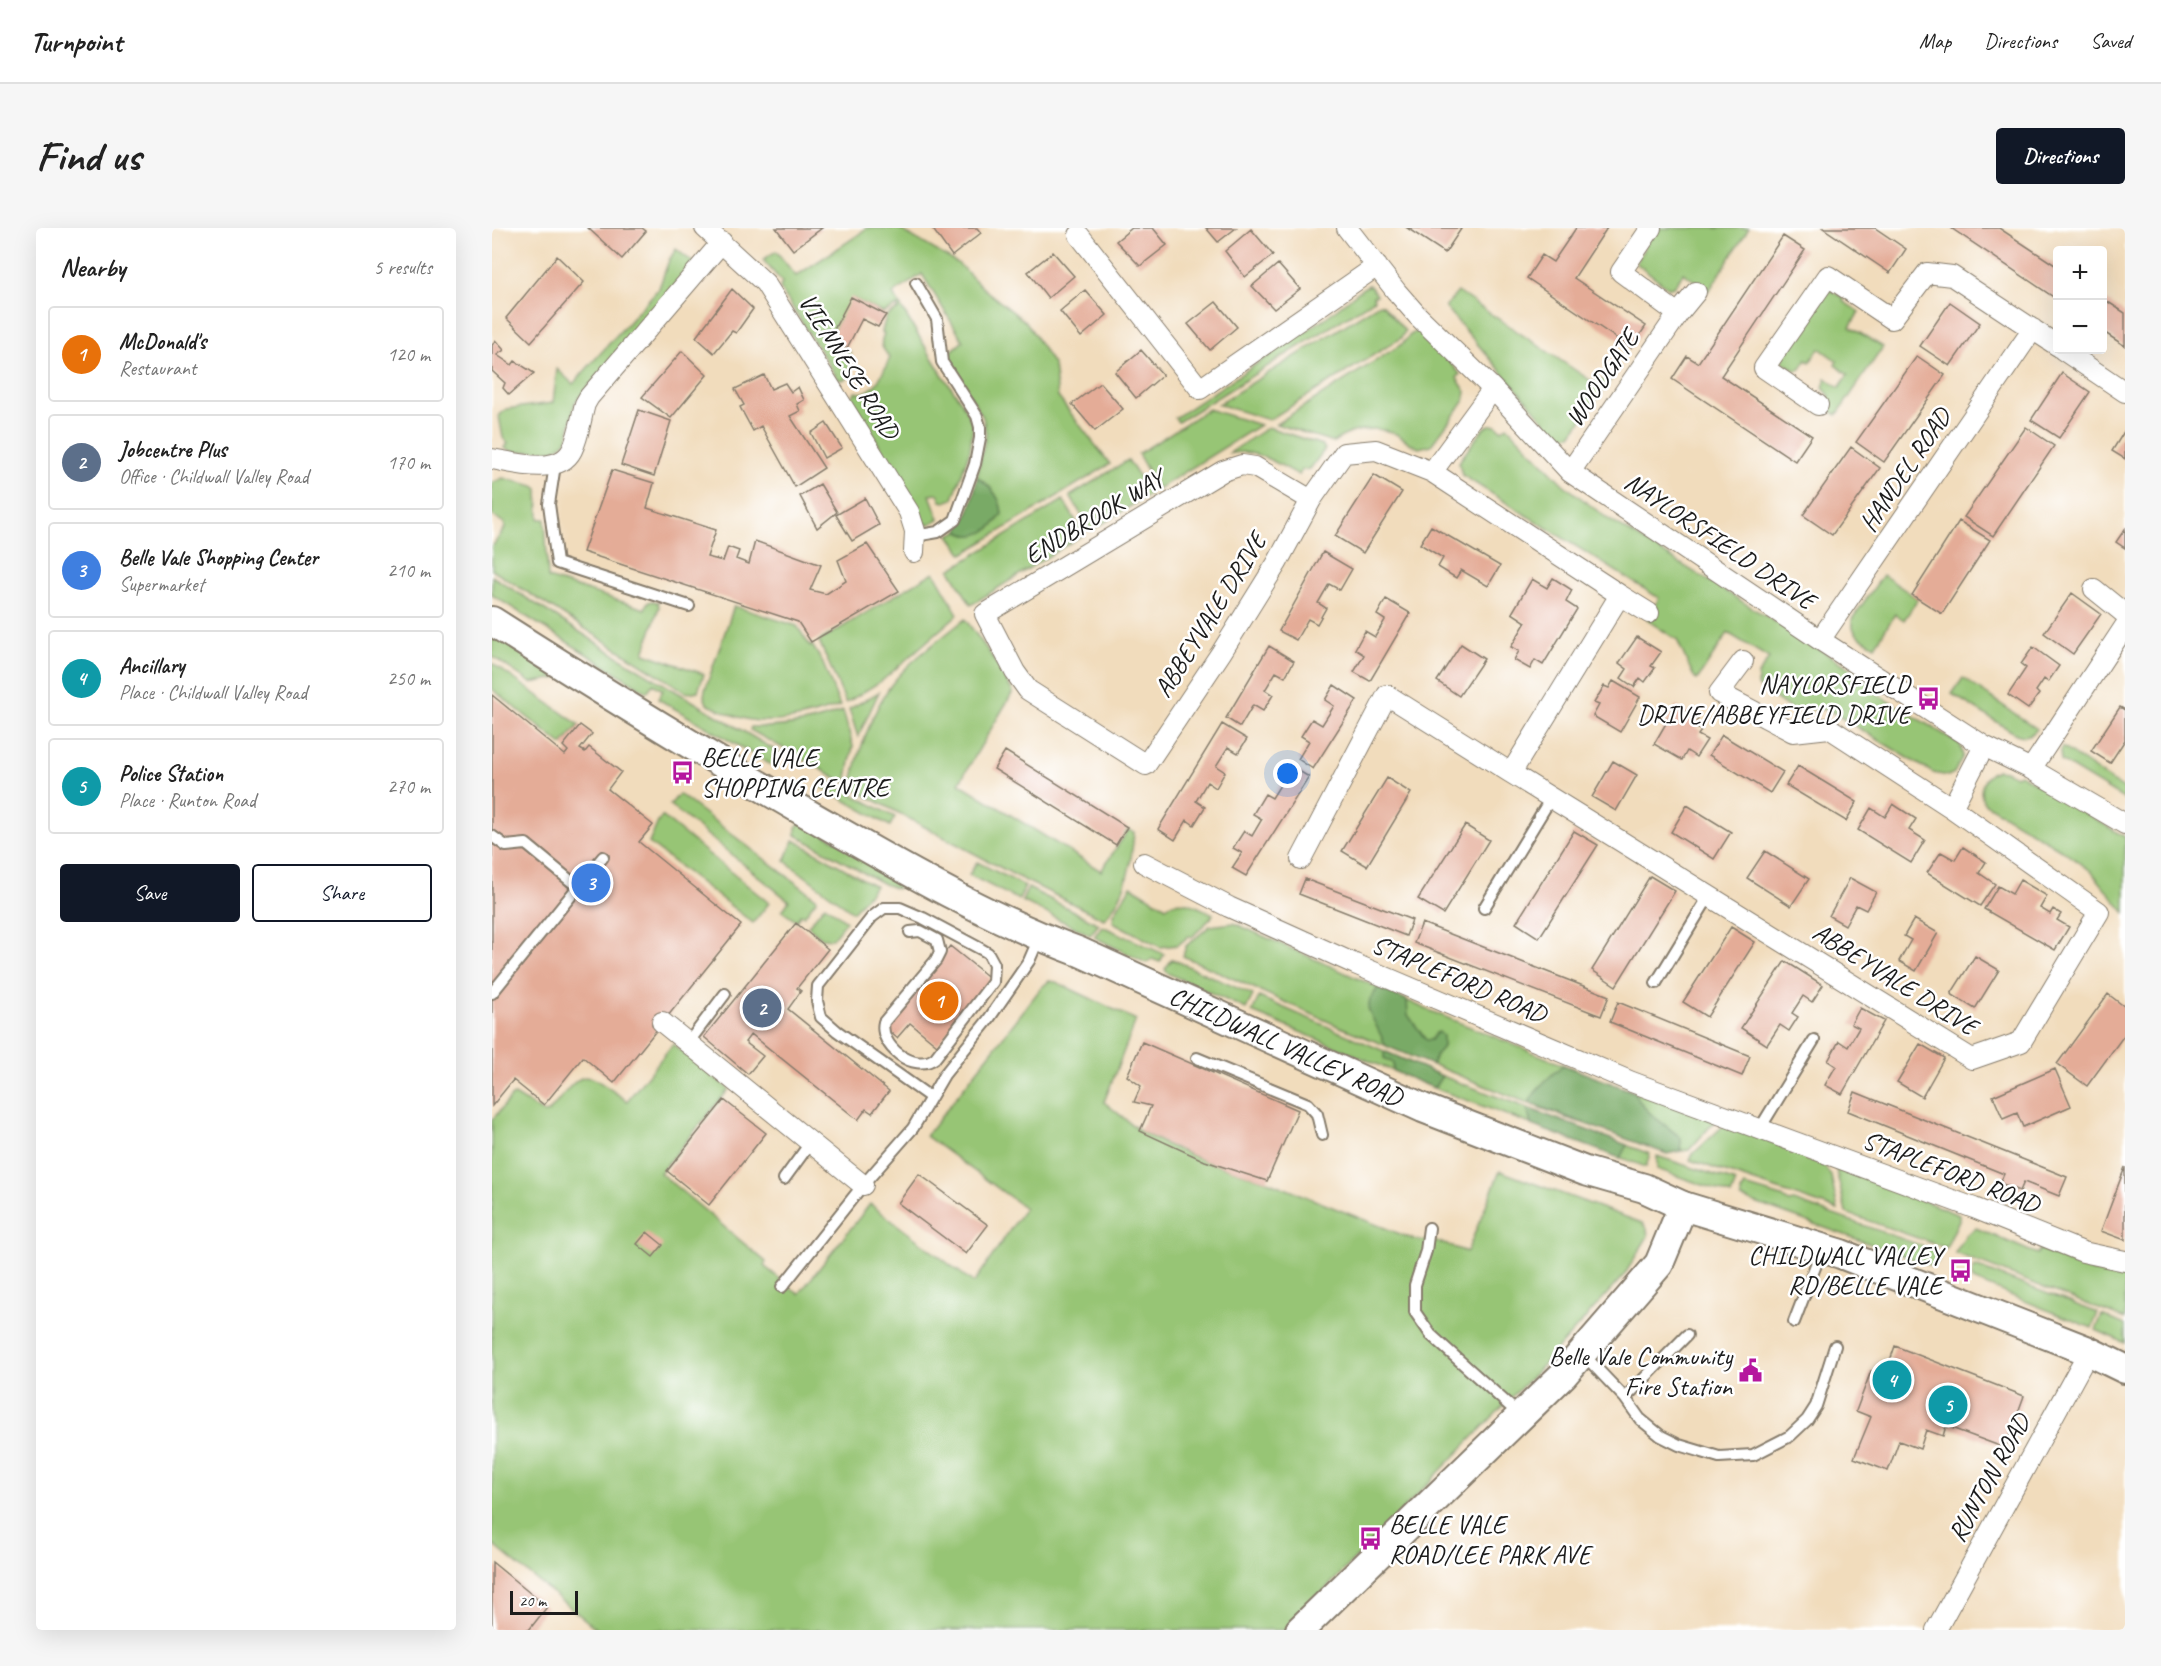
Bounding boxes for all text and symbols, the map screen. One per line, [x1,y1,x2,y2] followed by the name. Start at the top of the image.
[30,24,122,59] text: Turnpoint
[1919,28,1951,54] text: Map
[1984,28,2057,54] text: Directions
[2090,28,2131,54] text: Saved
[1996,128,2125,184] button: Directions
[36,130,141,183] text: Find us
[2053,246,2107,354] map controls
[2053,246,2107,300] button: +
[60,251,125,284] text: Nearby
[373,255,432,280] text: 5 results
[791,287,908,447] street label: VIENNESE ROAD
[2053,300,2107,354] button: −
[1558,321,1648,433] street label: WOODGATE
[119,328,206,356] text: McDonald's
[77,342,86,367] text: 1
[387,342,430,367] text: 120 m
[119,356,196,381] text: Restaurant
[1852,400,1960,538] street label: HANDEL ROAD
[119,436,227,464] text: Jobcentre Plus
[77,450,86,475] text: 2
[387,450,430,475] text: 170 m
[1018,460,1174,572] street label: ENDBROOK WAY
[119,464,309,489] text: Office · Childwall Valley Road
[1618,465,1825,619] street label: NAYLORSFIELD DRIVE
[1146,524,1276,703] street label: ABBEYVALE DRIVE
[119,544,318,572] text: Belle Vale Shopping Center
[77,558,86,583] text: 3
[387,558,430,583] text: 210 m
[119,572,204,597] text: Supermarket
[119,652,185,680] text: Ancillary
[77,666,86,691] text: 4
[387,666,430,691] text: 250 m
[1637,668,1914,731] place label: NAYLORSFIELD DRIVE/ABBEYFIELD DRIVE
[119,680,307,705] text: Place · Childwall Valley Road
[1915,686,1941,712] bus stop icon: NAYLORSFIELD DRIVE/ABBEYFIELD DRIVE
[701,741,892,804] place label: BELLE VALE SHOPPING CENTRE
[670,759,696,785] bus stop icon: BELLE VALE SHOPPING CENTRE
[1273,759,1302,788] your location
[119,760,223,788] text: Police Station
[77,774,86,799] text: 5
[387,774,430,799] text: 270 m
[119,788,256,813] text: Place · Runton Road
[572,860,610,906] pin: 3
[60,864,240,922] button: Save
[252,864,432,922] button: Share
[1807,915,1986,1045] street label: ABBEYVALE DRIVE
[1367,927,1554,1032] street label: STAPLEFORD ROAD
[920,978,958,1024] pin: 1
[1164,978,1409,1114] street label: CHILDWALL VALLEY ROAD
[742,986,782,1030] pin: 2
[1858,1123,2047,1222] street label: STAPLEFORD ROAD
[1748,1239,1946,1302] place label: CHILDWALL VALLEY RD/BELLE VALE
[1947,1257,1973,1283] bus stop icon: CHILDWALL VALLEY RD/BELLE VALE
[1549,1340,1734,1403] place label: Belle Vale Community Fire Station
[1737,1358,1763,1384] public building icon: Belle Vale Community Fire Station
[1872,1358,1912,1402] pin: 4
[1928,1382,1968,1428] pin: 5
[1940,1406,2039,1548] street label: RUNTON ROAD
[1389,1508,1594,1571] place label: BELLE VALE ROAD/LEE PARK AVE
[1358,1526,1384,1552] bus stop icon: BELLE VALE ROAD/LEE PARK AVE
[510,1588,578,1616] scale bar
[519,1591,546,1611] text: 20 m

